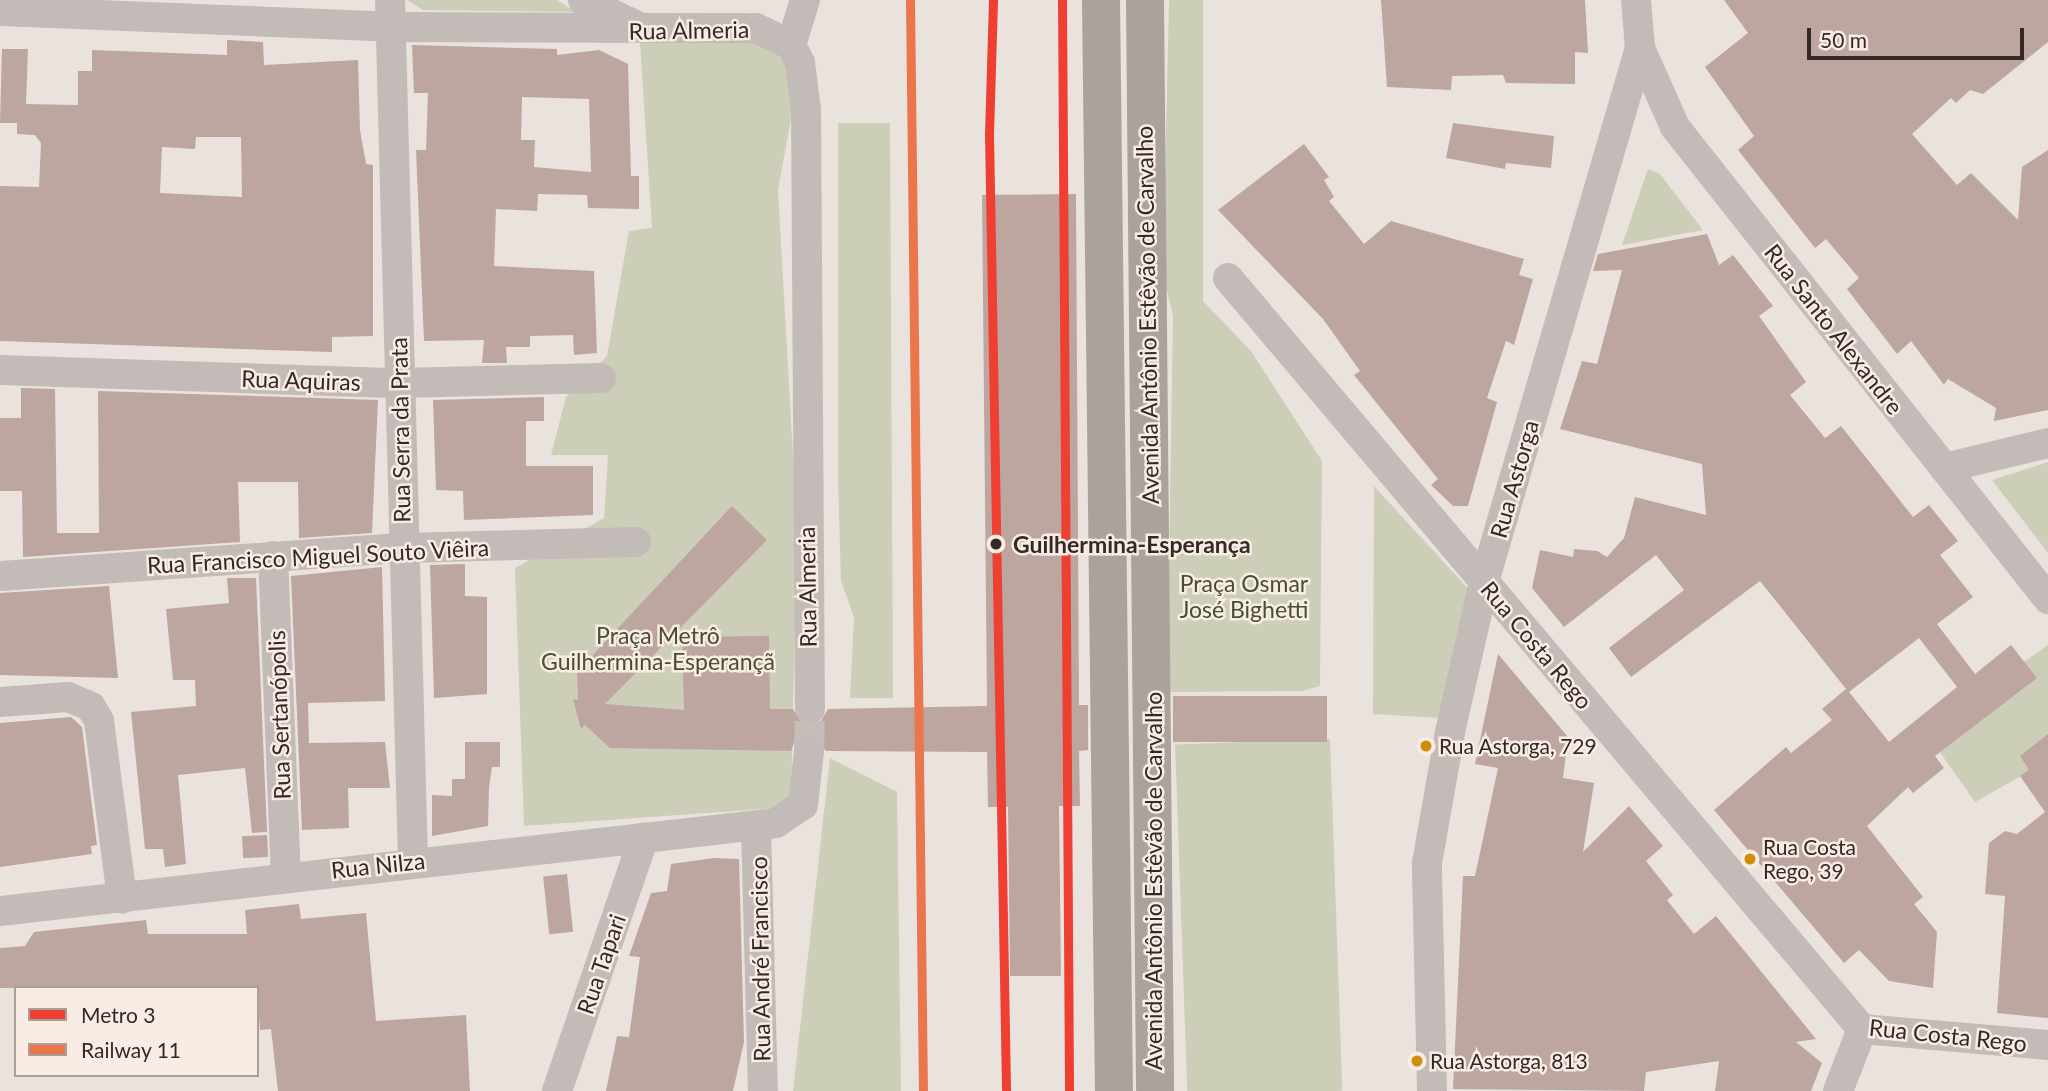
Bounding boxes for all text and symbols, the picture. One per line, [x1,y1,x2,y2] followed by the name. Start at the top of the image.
[1810,14,2027,58] scale bar
[628,15,750,45] street label: Rua Almeria
[1820,27,1867,52] text: 50 m
[1130,125,1164,505] street label: Avenida Antônio Estêvão de Carvalho
[1759,238,1909,420] street label: Rua Santo Alexandre
[385,337,415,523] street label: Rua Serra da Prata
[240,364,362,396] street label: Rua Aquiras
[1484,416,1544,542] street label: Rua Astorga
[792,526,822,648] street label: Rua Almeria
[1013,530,1251,558] place label: Guilhermina-Esperança
[146,533,490,579] street label: Rua Francisco Miguel Souto Viêira
[985,533,1007,555] marker: Guilhermina-Esperança
[1180,569,1308,623] park label: Praça Osmar José Bighetti
[1476,575,1598,715] street label: Rua Costa Rego
[541,621,775,675] park label: Praça Metrô Guilhermina-Esperançã
[262,630,296,800] street label: Rua Sertanópolis
[1139,691,1167,1071] street label: Avenida Antônio Estêvão de Carvalho
[1439,733,1597,759] place label: Rua Astorga, 729
[1419,739,1433,753] marker: Rua Astorga, 729
[1763,834,1856,884] place label: Rua Costa Rego, 39
[330,846,426,884] street label: Rua Nilza
[1743,852,1757,866] marker: Rua Costa Rego, 39
[744,856,776,1062] street label: Rua André Francisco
[571,910,631,1018] street label: Rua Tapari
[14,986,259,1077] legend
[81,1002,155,1027] text: Metro 3
[1868,1013,2028,1057] street label: Rua Costa Rego
[81,1037,181,1062] text: Railway 11
[1430,1048,1588,1074] place label: Rua Astorga, 813
[1410,1054,1424,1068] marker: Rua Astorga, 813

